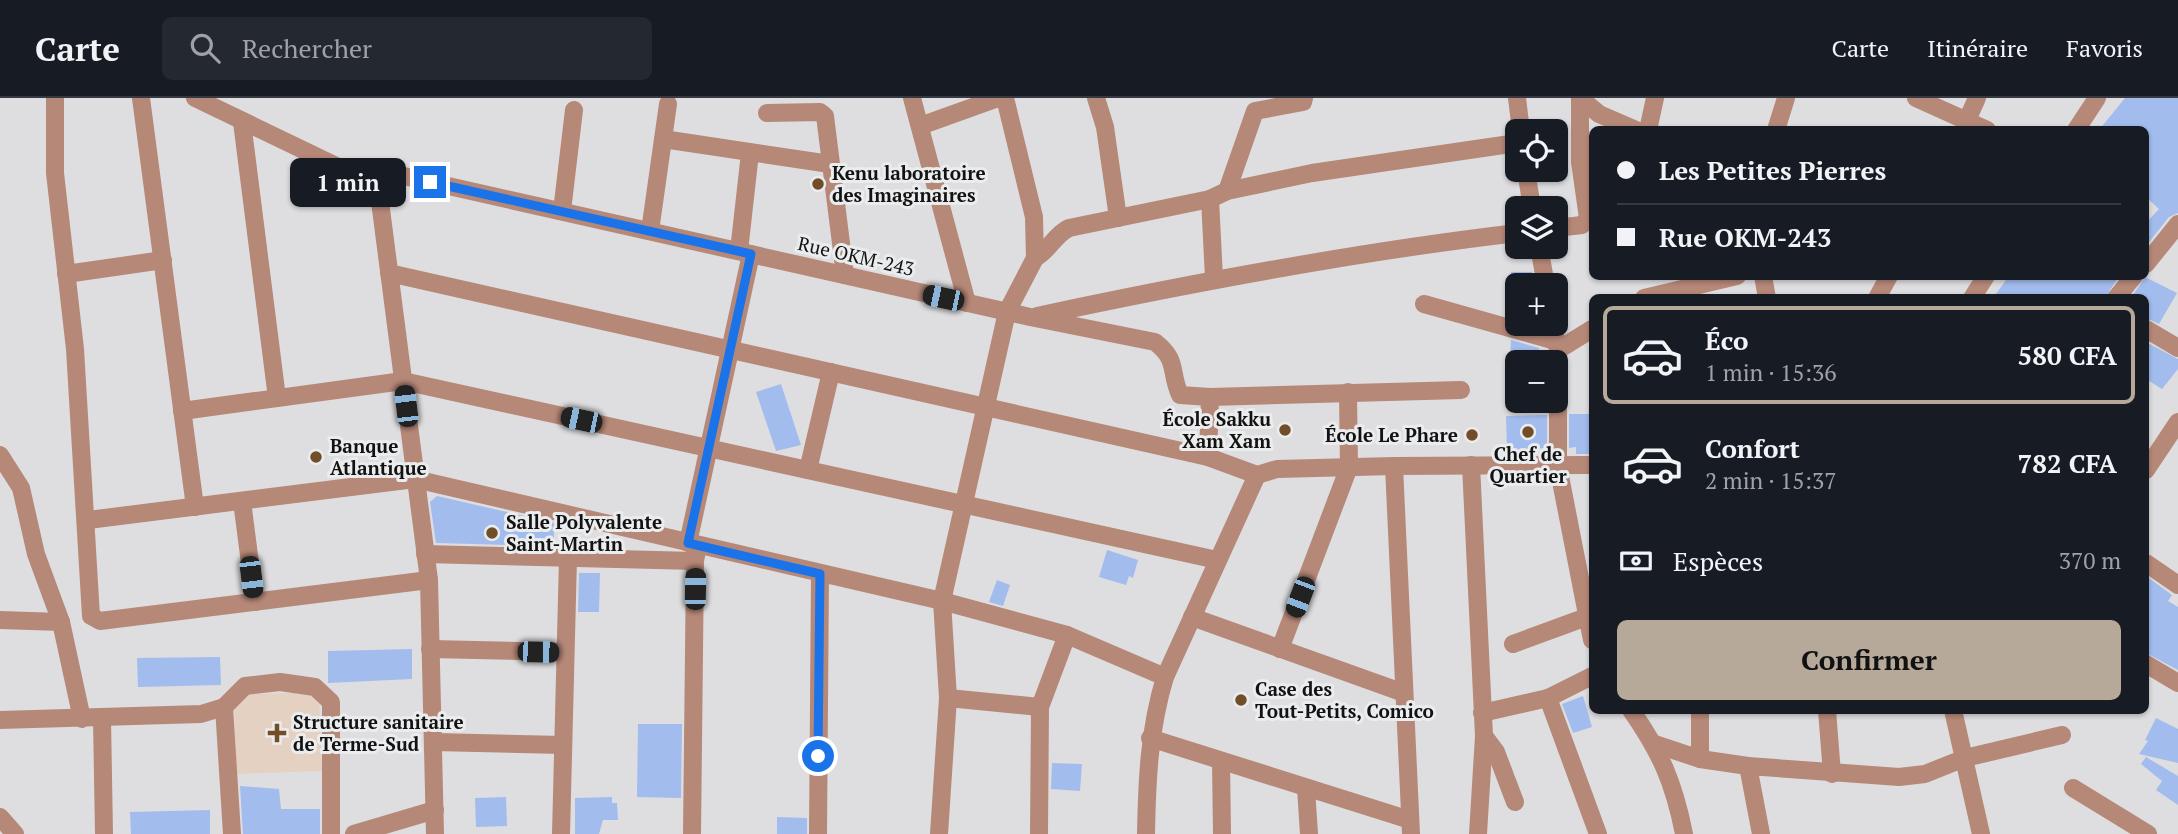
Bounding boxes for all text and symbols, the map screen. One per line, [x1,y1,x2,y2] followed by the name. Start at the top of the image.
[162,17,652,80] search box
[35,27,120,70] text: Carte
[186,29,224,67] icon: search
[242,31,372,65] text: Rechercher
[1831,32,1889,64] text: Carte
[1927,32,2028,64] text: Itinéraire
[2066,32,2143,64] text: Favoris
[1505,119,1568,413] map controls
[1505,119,1568,182] button: locate
[1659,153,1886,187] text: Les Petites Pierres
[290,158,406,206] callout: 1 min
[832,160,986,207] place label: Kenu laboratoire des Imaginaires
[414,166,446,198] route end
[317,167,379,198] text: 1 min
[810,176,826,192] marker: Kenu laboratoire des Imaginaires
[1505,196,1568,259] button: layers
[1659,220,1831,254] text: Rue OKM-243
[796,230,917,281] street label: Rue OKM-243
[1505,273,1568,336] button: +
[921,283,966,313] car
[1705,323,1748,357] text: Éco
[1621,324,1684,387] icon: car
[2018,338,2117,372] text: 580 CFA
[1505,350,1568,413] button: −
[1705,357,1837,388] text: 1 min · 15:36
[394,384,419,428] car
[559,405,604,435] car
[1163,406,1271,453] place label: École Sakku Xam Xam
[1277,422,1293,438] marker: École Sakku Xam Xam
[1325,422,1458,447] place label: École Le Phare
[1520,424,1536,440] marker: Chef de Quartier
[1464,427,1480,443] marker: École Le Phare
[1705,431,1800,465] text: Confort
[1621,432,1684,495] icon: car
[330,433,427,480] place label: Banque Atlantique
[1489,441,1567,488] place label: Chef de Quartier
[2018,446,2117,480] text: 782 CFA
[308,449,324,465] marker: Banque Atlantique
[1705,465,1837,496] text: 2 min · 15:37
[506,509,662,556] place label: Salle Polyvalente Saint-Martin
[484,525,500,541] marker: Salle Polyvalente Saint-Martin
[1617,542,1655,580] icon: cash
[1673,544,1763,578] text: Espèces
[2059,545,2121,576] text: 370 m
[239,555,264,599] car
[685,568,706,610] car
[1283,574,1318,620] car
[1617,620,2121,700] button: Confirmer
[517,641,560,663] car
[1255,676,1434,723] place label: Case des Tout-Petits, Comico
[1233,692,1249,708] marker: Case des Tout-Petits, Comico
[293,709,464,756] place label: Structure sanitaire de Terme-Sud
[267,723,287,743] marker: Structure sanitaire de Terme-Sud
[802,740,834,772] route start

